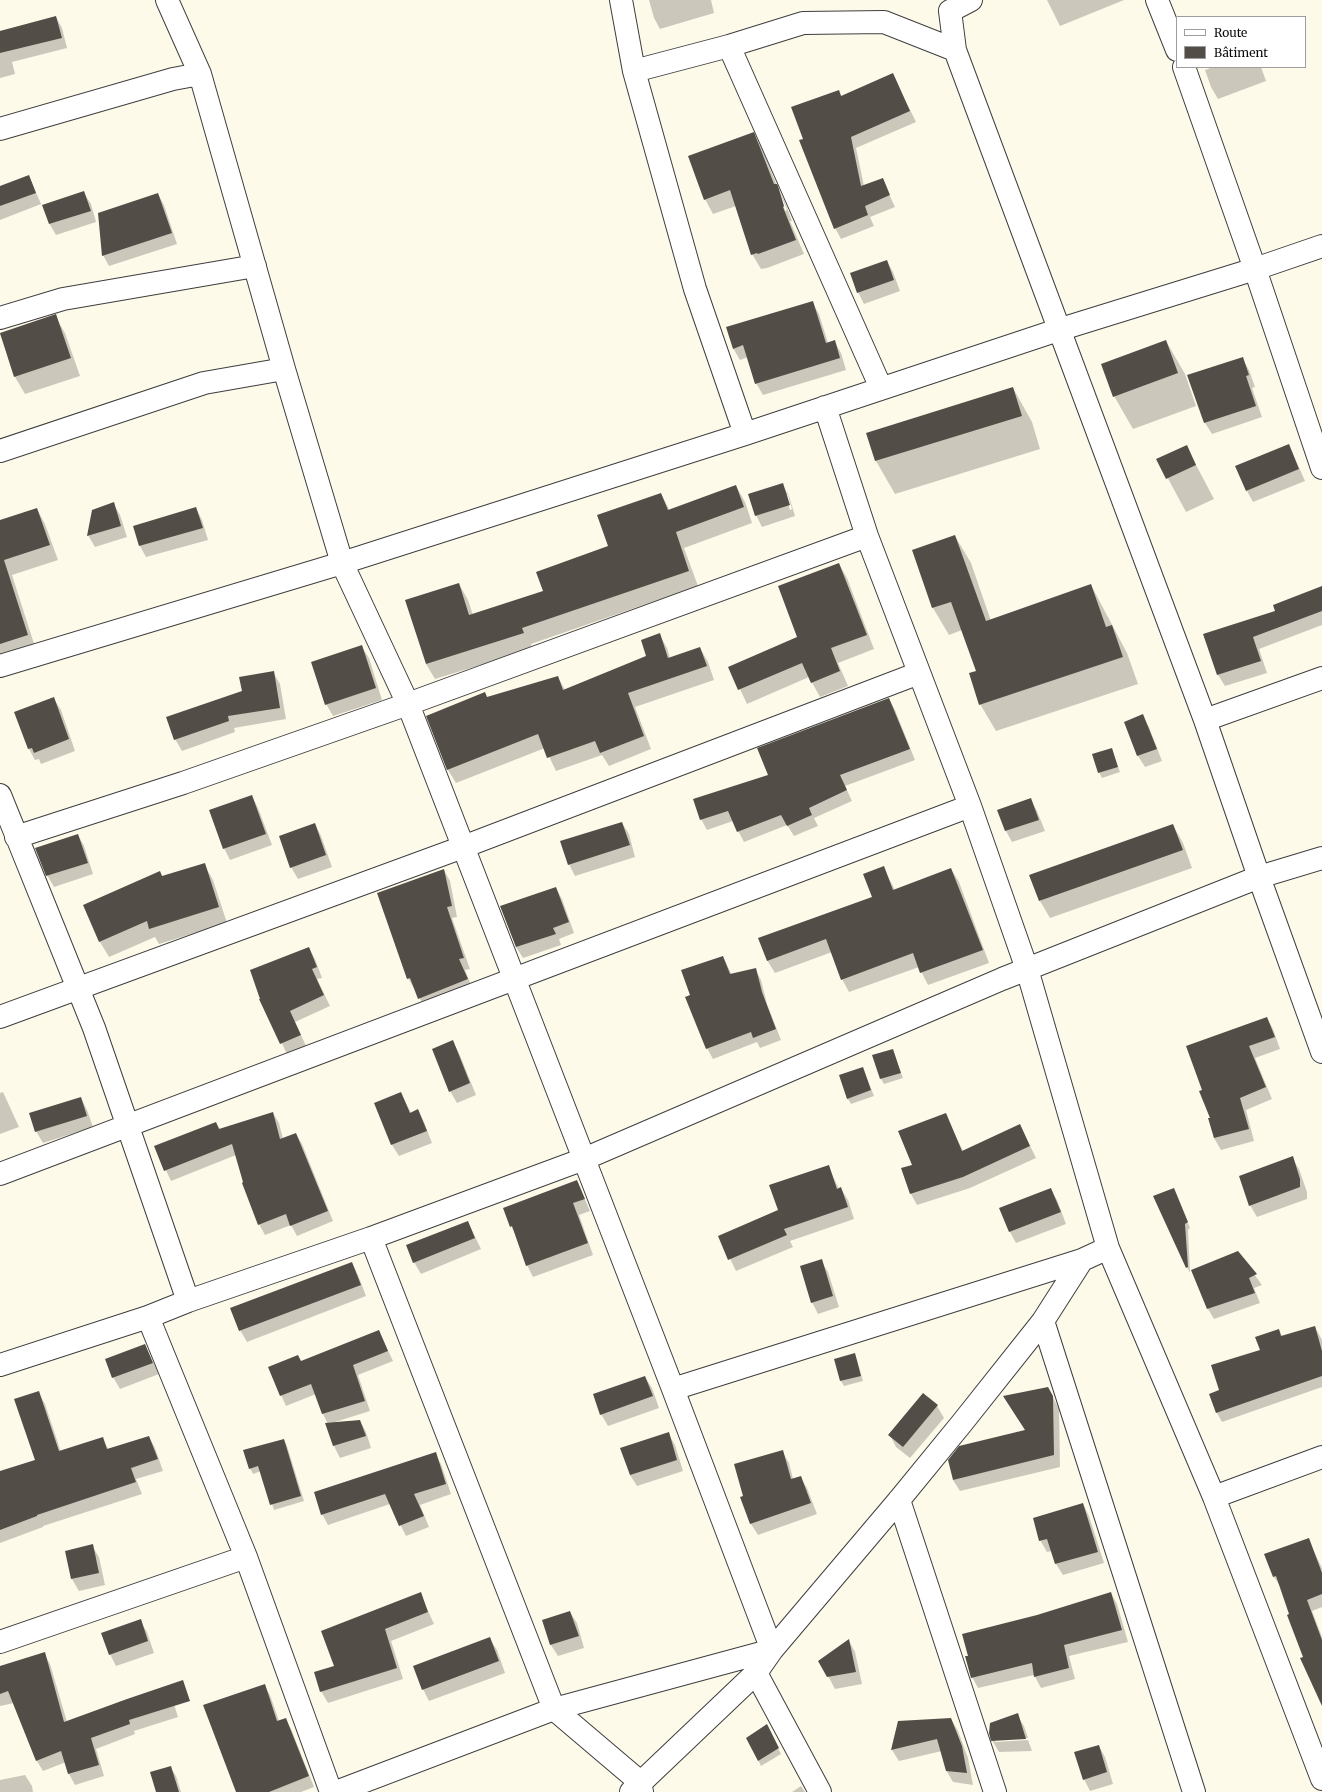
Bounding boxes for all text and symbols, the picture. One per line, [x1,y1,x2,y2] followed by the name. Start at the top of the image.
[1176,16,1306,68] legend
[1214,25,1247,40] text: Route
[1214,45,1268,60] text: Bâtiment

